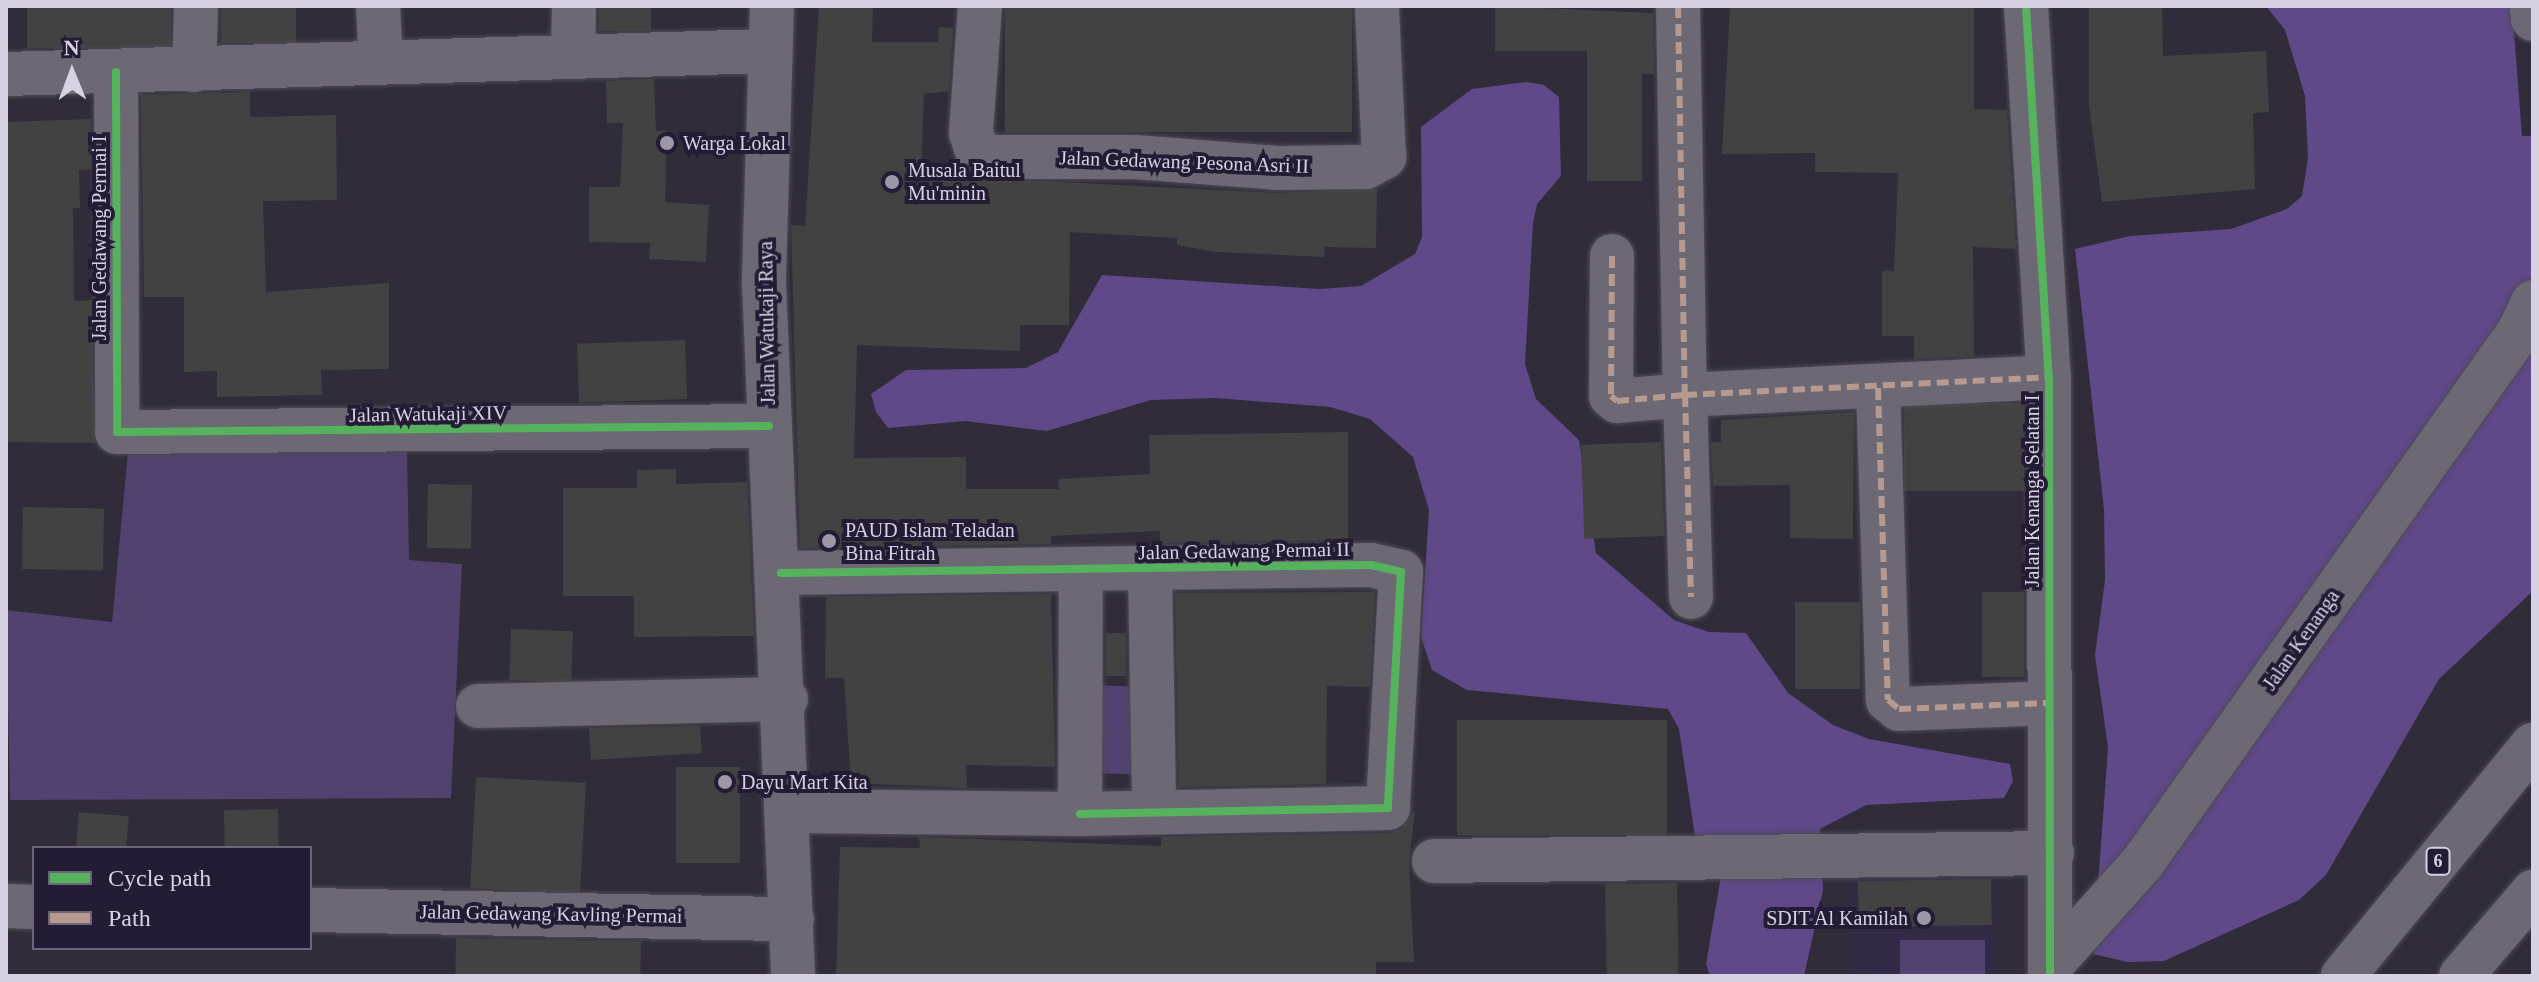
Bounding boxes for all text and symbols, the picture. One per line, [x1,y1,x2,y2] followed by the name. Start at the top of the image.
[32,32,112,112] north arrow
[63,35,80,60] text: N
[683,131,786,155] place label: Warga Lokal
[658,134,676,152] marker: Warga Lokal
[87,136,111,340] street label: Jalan Gedawang Permai I
[1058,146,1310,178] street label: Jalan Gedawang Pesona Asri II
[908,158,1021,205] place label: Musala Baitul Mu'minin
[883,173,901,191] marker: Musala Baitul Mu'minin
[754,241,780,405] street label: Jalan Watukaji Raya
[2020,395,2044,587] street label: Jalan Kenanga Selatan I
[349,401,507,427] street label: Jalan Watukaji XIV
[845,518,1015,565] place label: PAUD Islam Teladan Bina Fitrah
[820,532,838,550] marker: PAUD Islam Teladan Bina Fitrah
[1138,537,1350,565] street label: Jalan Gedawang Permai II
[2258,585,2344,695] street label: Jalan Kenanga
[741,770,868,794] place label: Dayu Mart Kita
[716,773,734,791] marker: Dayu Mart Kita
[32,846,312,950] legend
[2424,847,2452,875] road number: 6
[108,865,211,891] text: Cycle path
[419,900,683,928] street label: Jalan Gedawang Kavling Permai
[108,905,151,931] text: Path
[1765,906,1908,930] place label: SDIT Al Kamilah
[1915,909,1933,927] marker: SDIT Al Kamilah

